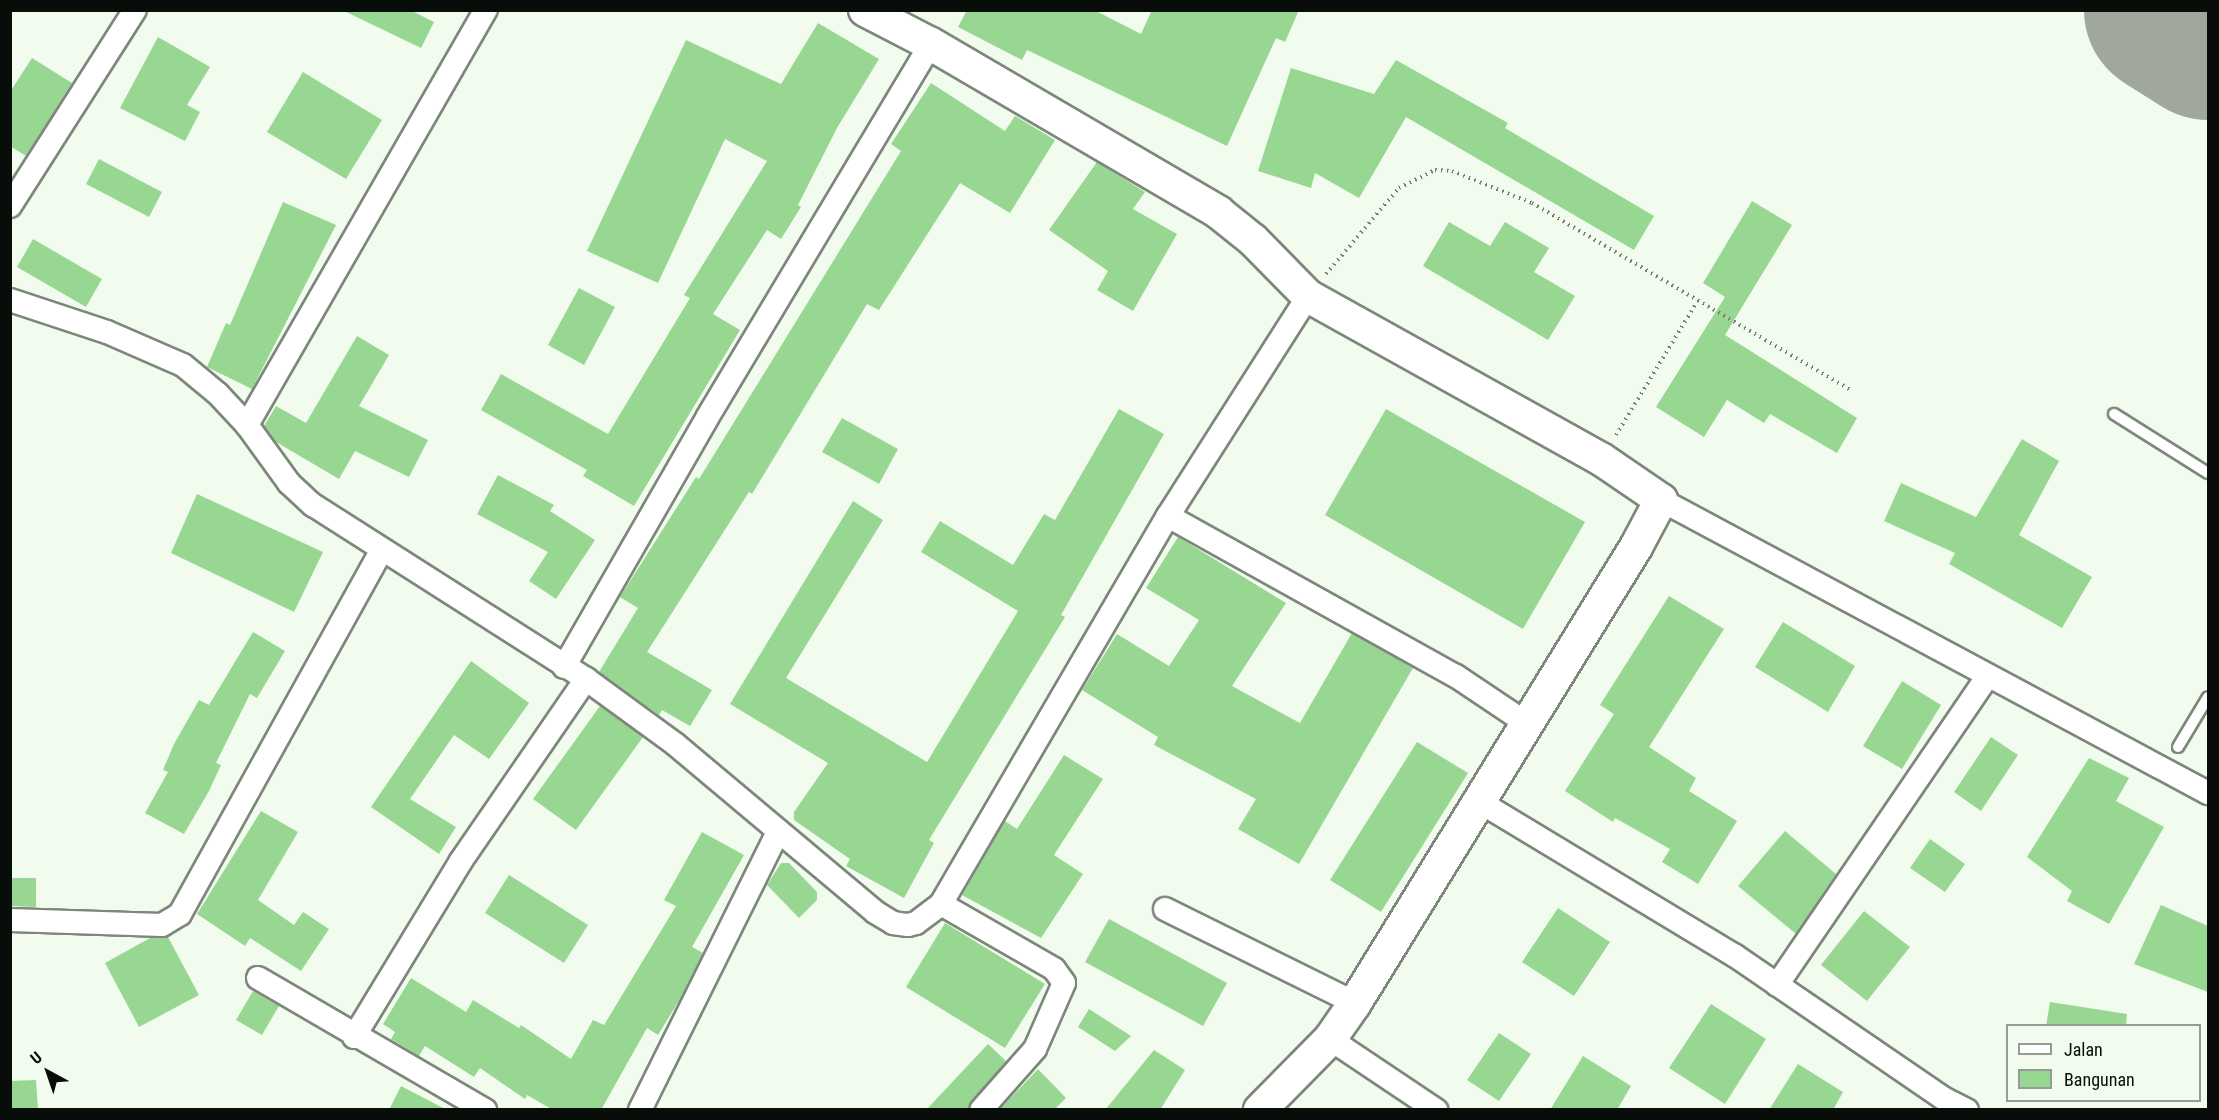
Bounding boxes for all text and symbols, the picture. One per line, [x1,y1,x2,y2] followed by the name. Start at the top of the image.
[2006,1024,2201,1102] legend
[2064,1039,2103,1060] text: Jalan
[18,1042,78,1102] north arrow
[26,1048,46,1068] text: U
[2064,1069,2135,1090] text: Bangunan

